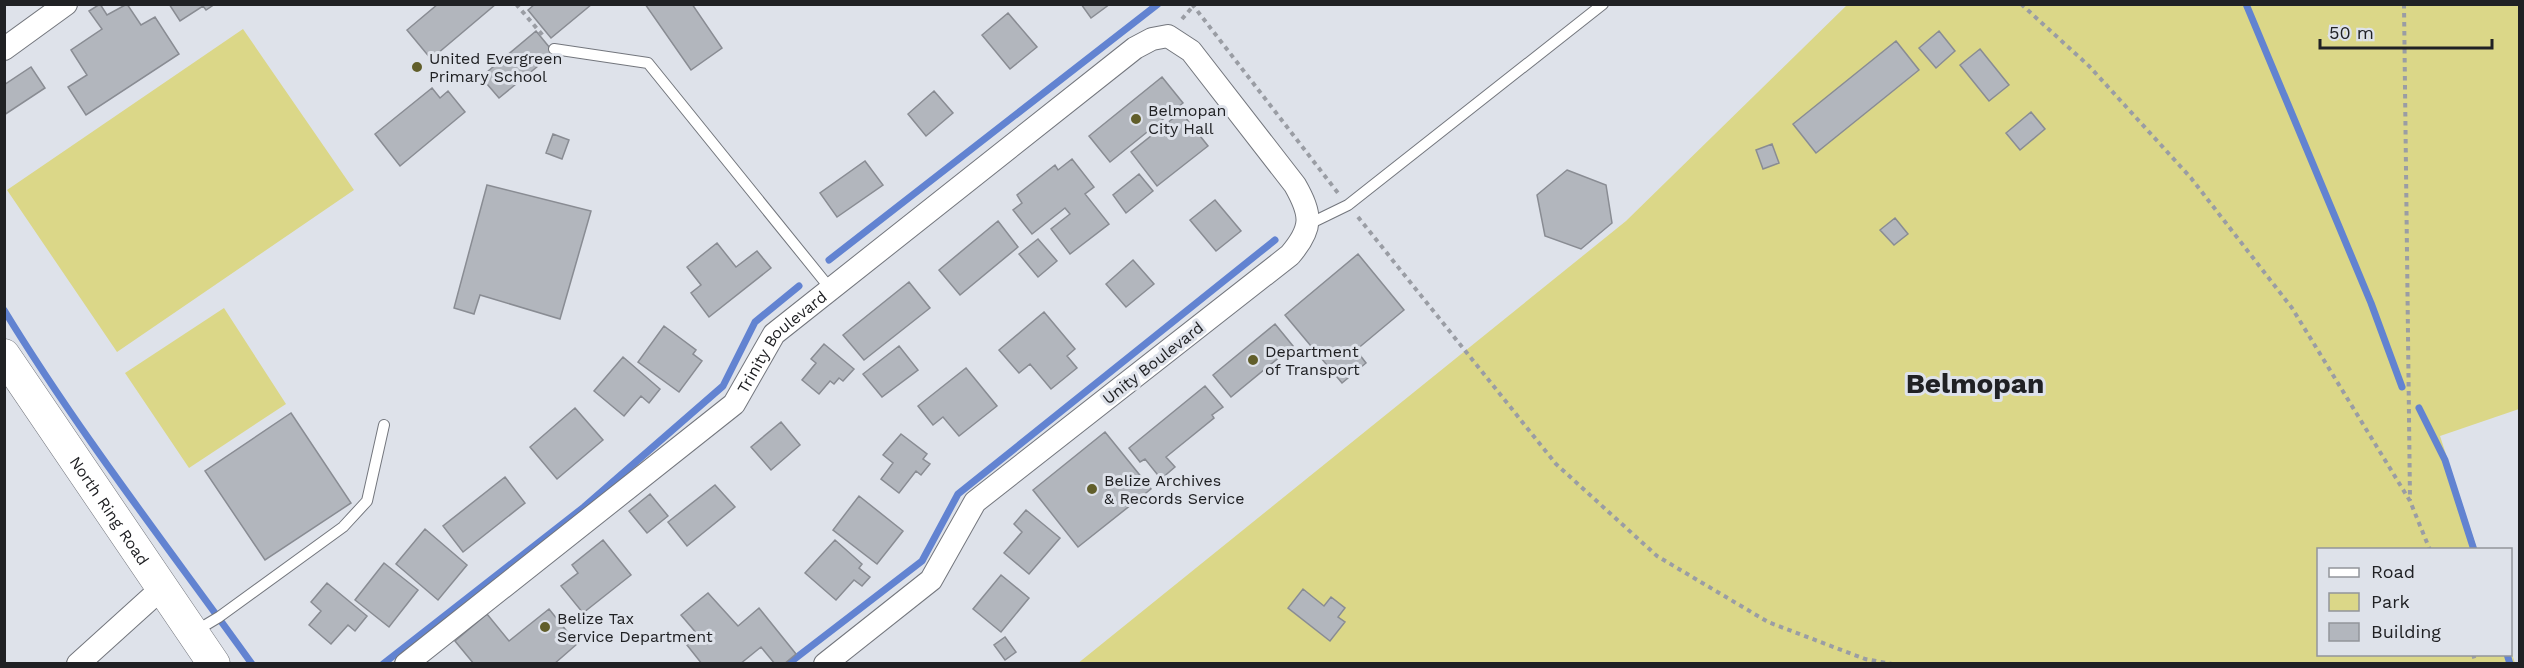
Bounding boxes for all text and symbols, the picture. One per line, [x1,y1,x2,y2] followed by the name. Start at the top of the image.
[2320,12,2492,50] scale bar
[2329,22,2374,43] text: 50 m
[429,49,562,86] place label: United Evergreen Primary School
[410,60,424,74] marker: United Evergreen Primary School
[1148,101,1226,138] place label: Belmopan City Hall
[1129,112,1143,126] marker: Belmopan City Hall
[733,287,830,397] street label: Trinity Boulevard
[1099,318,1207,408] street label: Unity Boulevard
[1265,342,1360,379] place label: Department of Transport
[1246,353,1260,367] marker: Department of Transport
[1906,367,2044,400] district label: Belmopan
[66,453,153,568] street label: North Ring Road
[1104,471,1245,508] place label: Belize Archives & Records Service
[1085,482,1099,496] marker: Belize Archives & Records Service
[2317,548,2512,656] legend
[2371,561,2415,582] text: Road
[2371,591,2410,612] text: Park
[557,609,713,646] place label: Belize Tax Service Department
[538,620,552,634] marker: Belize Tax Service Department
[2371,621,2441,642] text: Building

